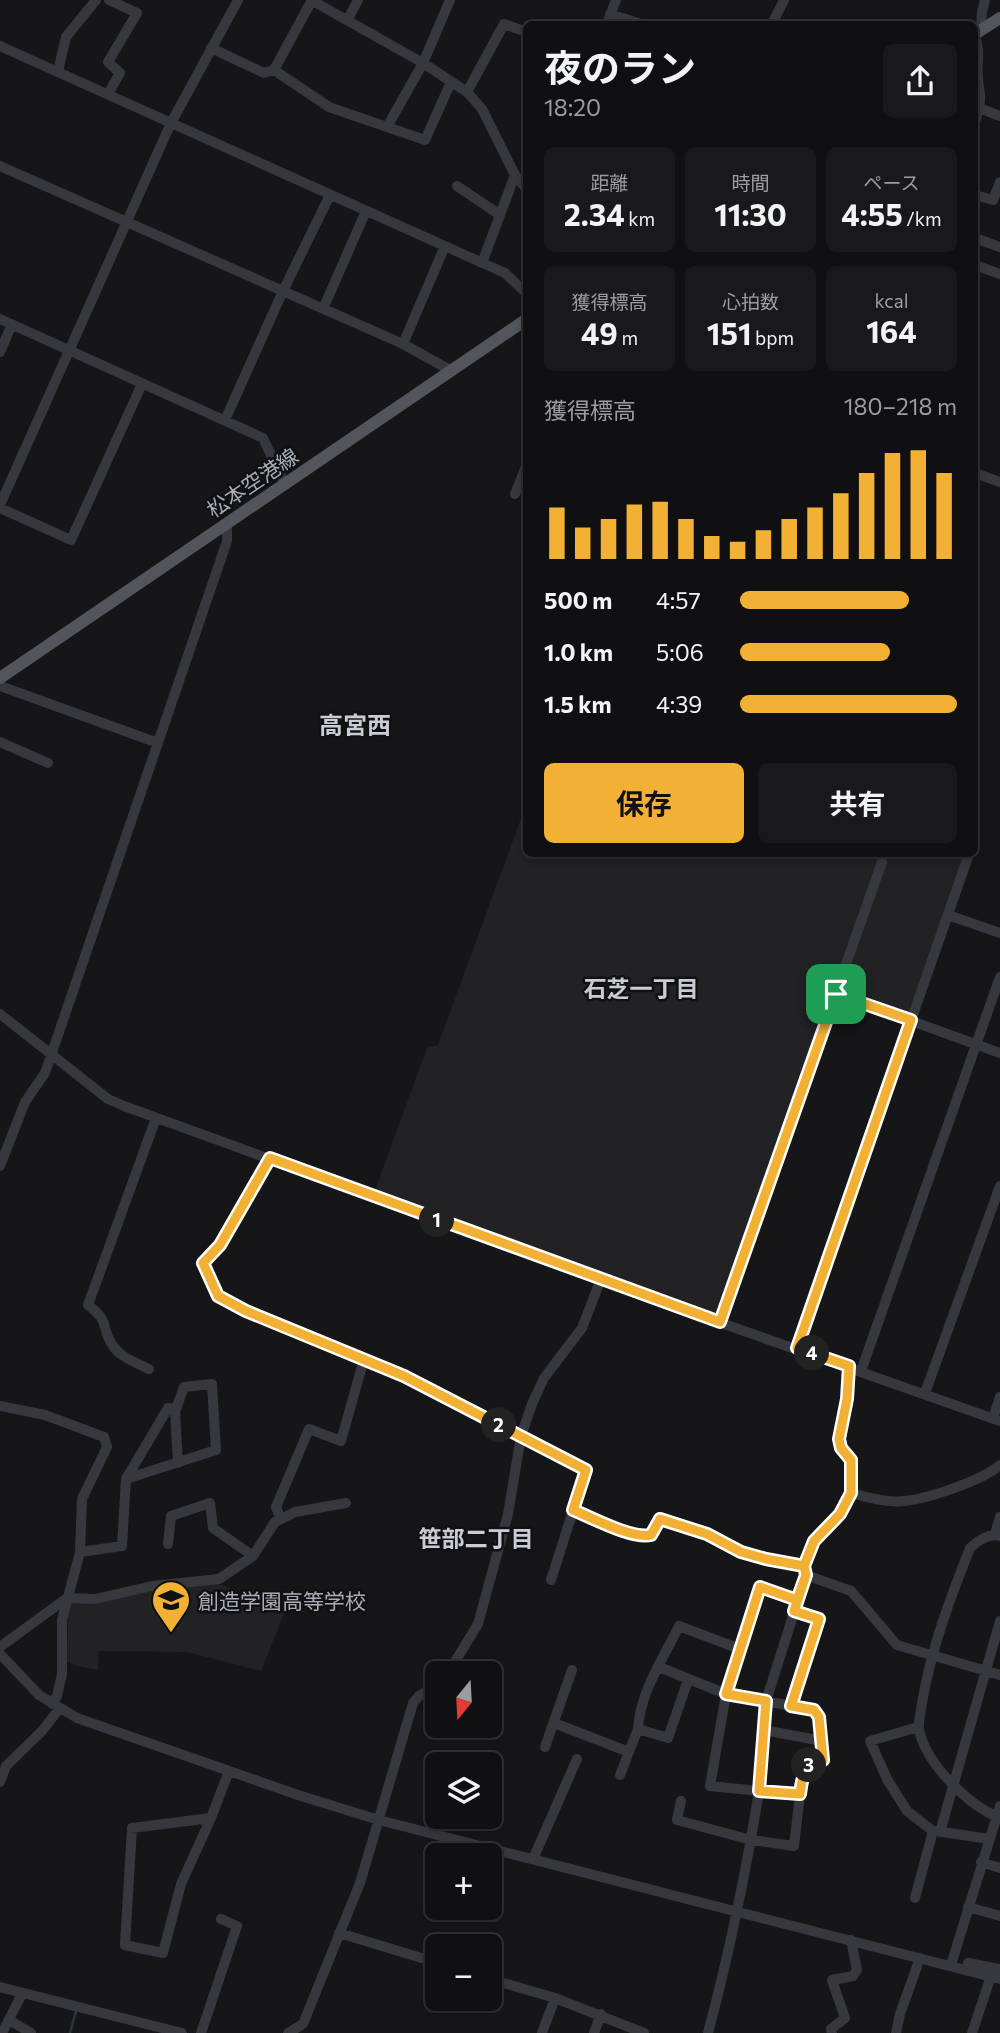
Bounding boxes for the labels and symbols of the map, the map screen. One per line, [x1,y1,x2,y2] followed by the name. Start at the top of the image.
[201,442,303,522] street label: 松本空港線
[319,710,391,739] district label: 高宮西
[806,964,866,1024] pin
[584,974,699,1002] district label: 石芝一丁目
[420,1202,454,1238] pin: 1
[794,1336,830,1370] pin: 4
[482,1408,516,1442] pin: 2
[419,1524,534,1552] district label: 笹部二丁目
[150,1579,192,1634] school or university icon: 創造学園高等学校
[198,1588,366,1613] place label: 創造学園高等学校
[425,1661,502,1738] north arrow
[792,1748,826,1782] pin: 3

